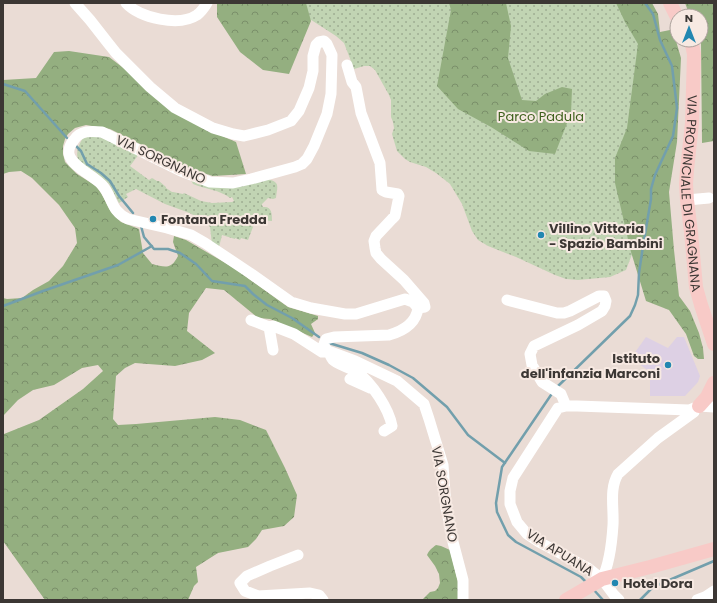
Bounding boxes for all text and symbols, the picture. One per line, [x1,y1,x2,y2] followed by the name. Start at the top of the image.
[669,8,709,48] north arrow
[685,10,693,26] text: N
[676,95,706,294] street label: VIA PROVINCIALE DI GRAGNANA
[498,107,584,126] park label: Parco Padula
[113,130,209,189] street label: VIA SORGNANO
[161,210,267,229] place label: Fontana Fredda
[148,214,158,224] marker: Fontana Fredda
[549,219,663,253] place label: Villino Vittoria - Spazio Bambini
[536,230,546,240] marker: Villino Vittoria - Spazio Bambini
[521,349,660,383] place label: Istituto dell'infanzia Marconi
[663,360,673,370] marker: Istituto dell'infanzia Marconi
[427,444,462,544] street label: VIA SORGNANO
[522,524,597,581] street label: VIA APUANA
[623,574,693,593] place label: Hotel Dora
[610,578,620,588] marker: Hotel Dora

